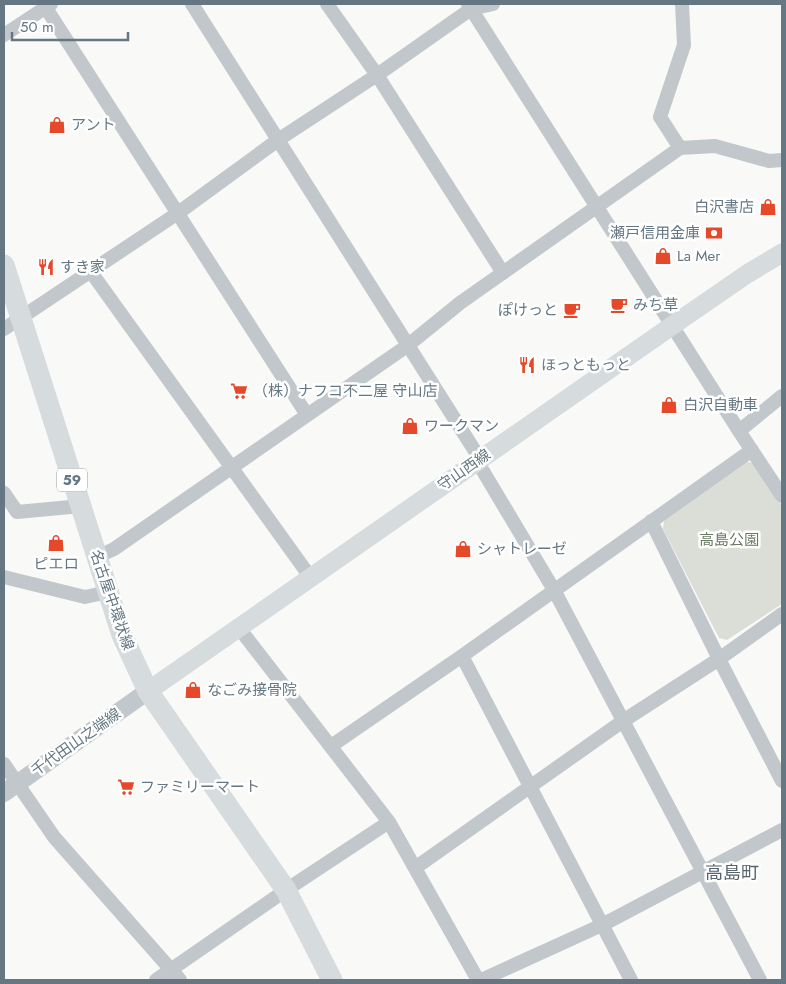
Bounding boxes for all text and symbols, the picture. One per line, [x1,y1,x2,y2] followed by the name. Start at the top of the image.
[12,10,129,42] scale bar
[20,16,54,38] text: 50 m
[71,114,115,136] place label: アント
[47,115,67,135] shop icon: アント
[694,196,754,218] place label: 白沢書店
[758,197,778,217] shop icon: 白沢書店
[610,222,700,244] place label: 瀬戸信用金庫
[704,223,724,243] bank icon: 瀬戸信用金庫
[677,245,721,267] place label: La Mer
[653,246,673,266] shop icon: La Mer
[60,256,105,278] place label: すき家
[36,257,56,277] restaurant icon: すき家
[633,294,678,316] place label: みち草
[609,295,629,315] cafe icon: みち草
[498,299,558,321] place label: ぽけっと
[562,300,582,320] cafe icon: ぽけっと
[541,354,631,376] place label: ほっともっと
[517,355,537,375] restaurant icon: ほっともっと
[253,380,438,402] place label: （株）ナフコ不二屋 守山店
[229,381,249,401] supermarket icon: （株）ナフコ不二屋 守山店
[683,394,758,416] place label: 白沢自動車
[659,395,679,415] shop icon: 白沢自動車
[424,415,499,437] place label: ワークマン
[400,416,420,436] shop icon: ワークマン
[433,444,495,496] street label: 守山西線
[57,468,87,492] road number: 59
[699,529,759,551] park label: 高島公園
[46,533,66,553] shop icon: ピエロ
[477,538,567,560] place label: シャトレーゼ
[453,539,473,559] shop icon: シャトレーゼ
[85,547,139,653] street label: 名古屋中環状線
[33,553,79,575] place label: ピエロ
[207,679,297,701] place label: なごみ接骨院
[183,680,203,700] shop icon: なごみ接骨院
[27,703,125,781] street label: 千代田山之端線
[140,776,260,798] place label: ファミリーマート
[116,777,136,797] supermarket icon: ファミリーマート
[705,860,759,886] district label: 高島町

